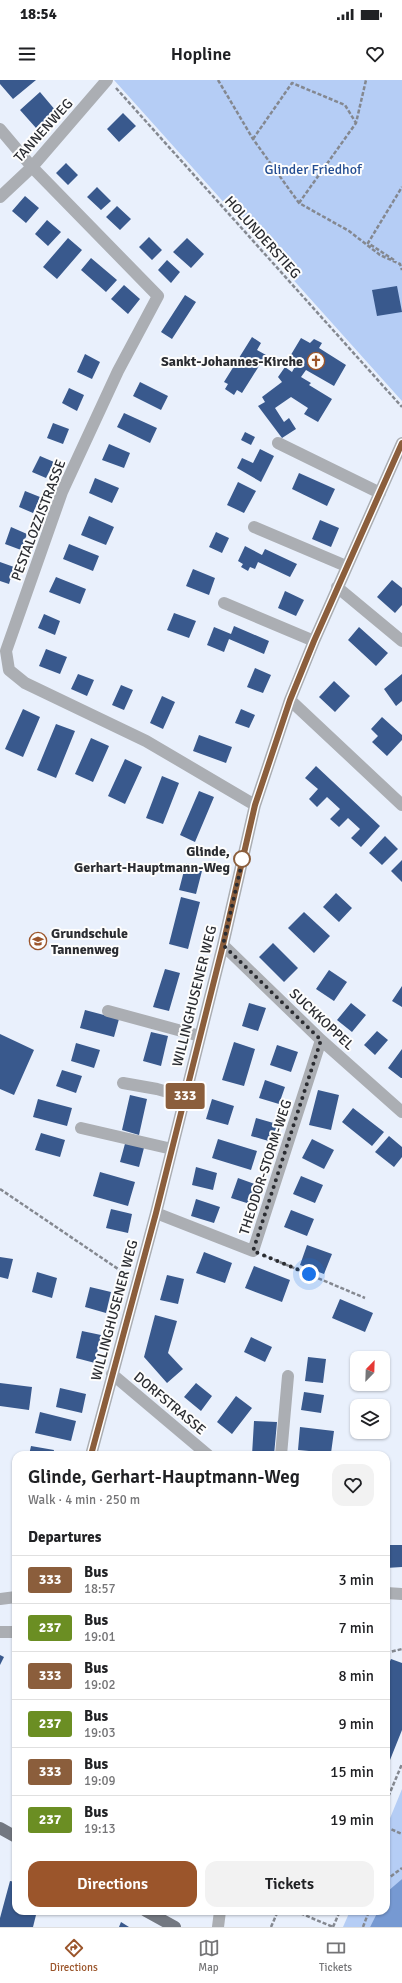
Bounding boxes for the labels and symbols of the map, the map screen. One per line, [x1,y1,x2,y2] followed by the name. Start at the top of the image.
[10,95,76,166] street label: TANNENWEG
[264,161,363,178] park label: Glinder Friedhof
[221,193,304,282] street label: HOLUNDERSTIEG
[306,351,326,371] church icon: Sankt-Johannes-Kirche
[161,353,303,370] place label: Sankt-Johannes-Kirche
[8,457,69,583] street label: PESTALOZZISTRASSE
[74,843,230,876] place label: Glinde, Gerhart-Hauptmann-Weg
[233,850,251,868] marker: Glinde, Gerhart-Hauptmann-Weg
[169,924,220,1069] street label: WILLINGHUSENER WEG
[51,925,128,958] place label: Grundschule Tannenweg
[28,931,48,951] school or university icon: Grundschule Tannenweg
[286,985,358,1054] street label: SUCKKOPPEL
[162,1083,208,1109] line badge: 333
[236,1097,295,1237] street label: THEODOR-STORM-WEG
[87,1238,141,1382] street label: WILLINGHUSENER WEG
[299,1264,319,1284] your location
[350,1351,390,1391] north arrow
[130,1368,209,1438] street label: DORFSTRASSE

